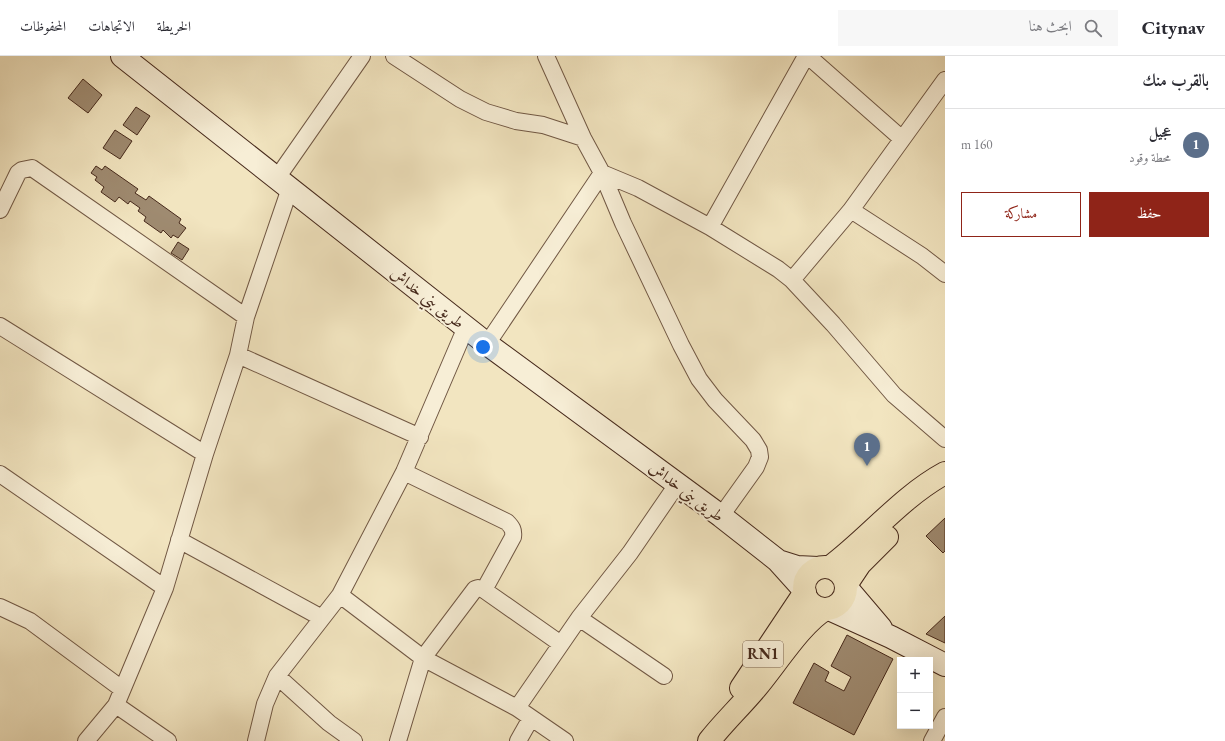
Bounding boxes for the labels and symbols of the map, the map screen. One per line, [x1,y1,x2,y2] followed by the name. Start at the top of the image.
[384,262,469,336] street label: طريق بني خداش
[473,337,493,357] your location
[854,433,880,466] pin: 1
[643,456,728,530] street label: طريق بني خداش
[743,641,783,667] road number: RN1

